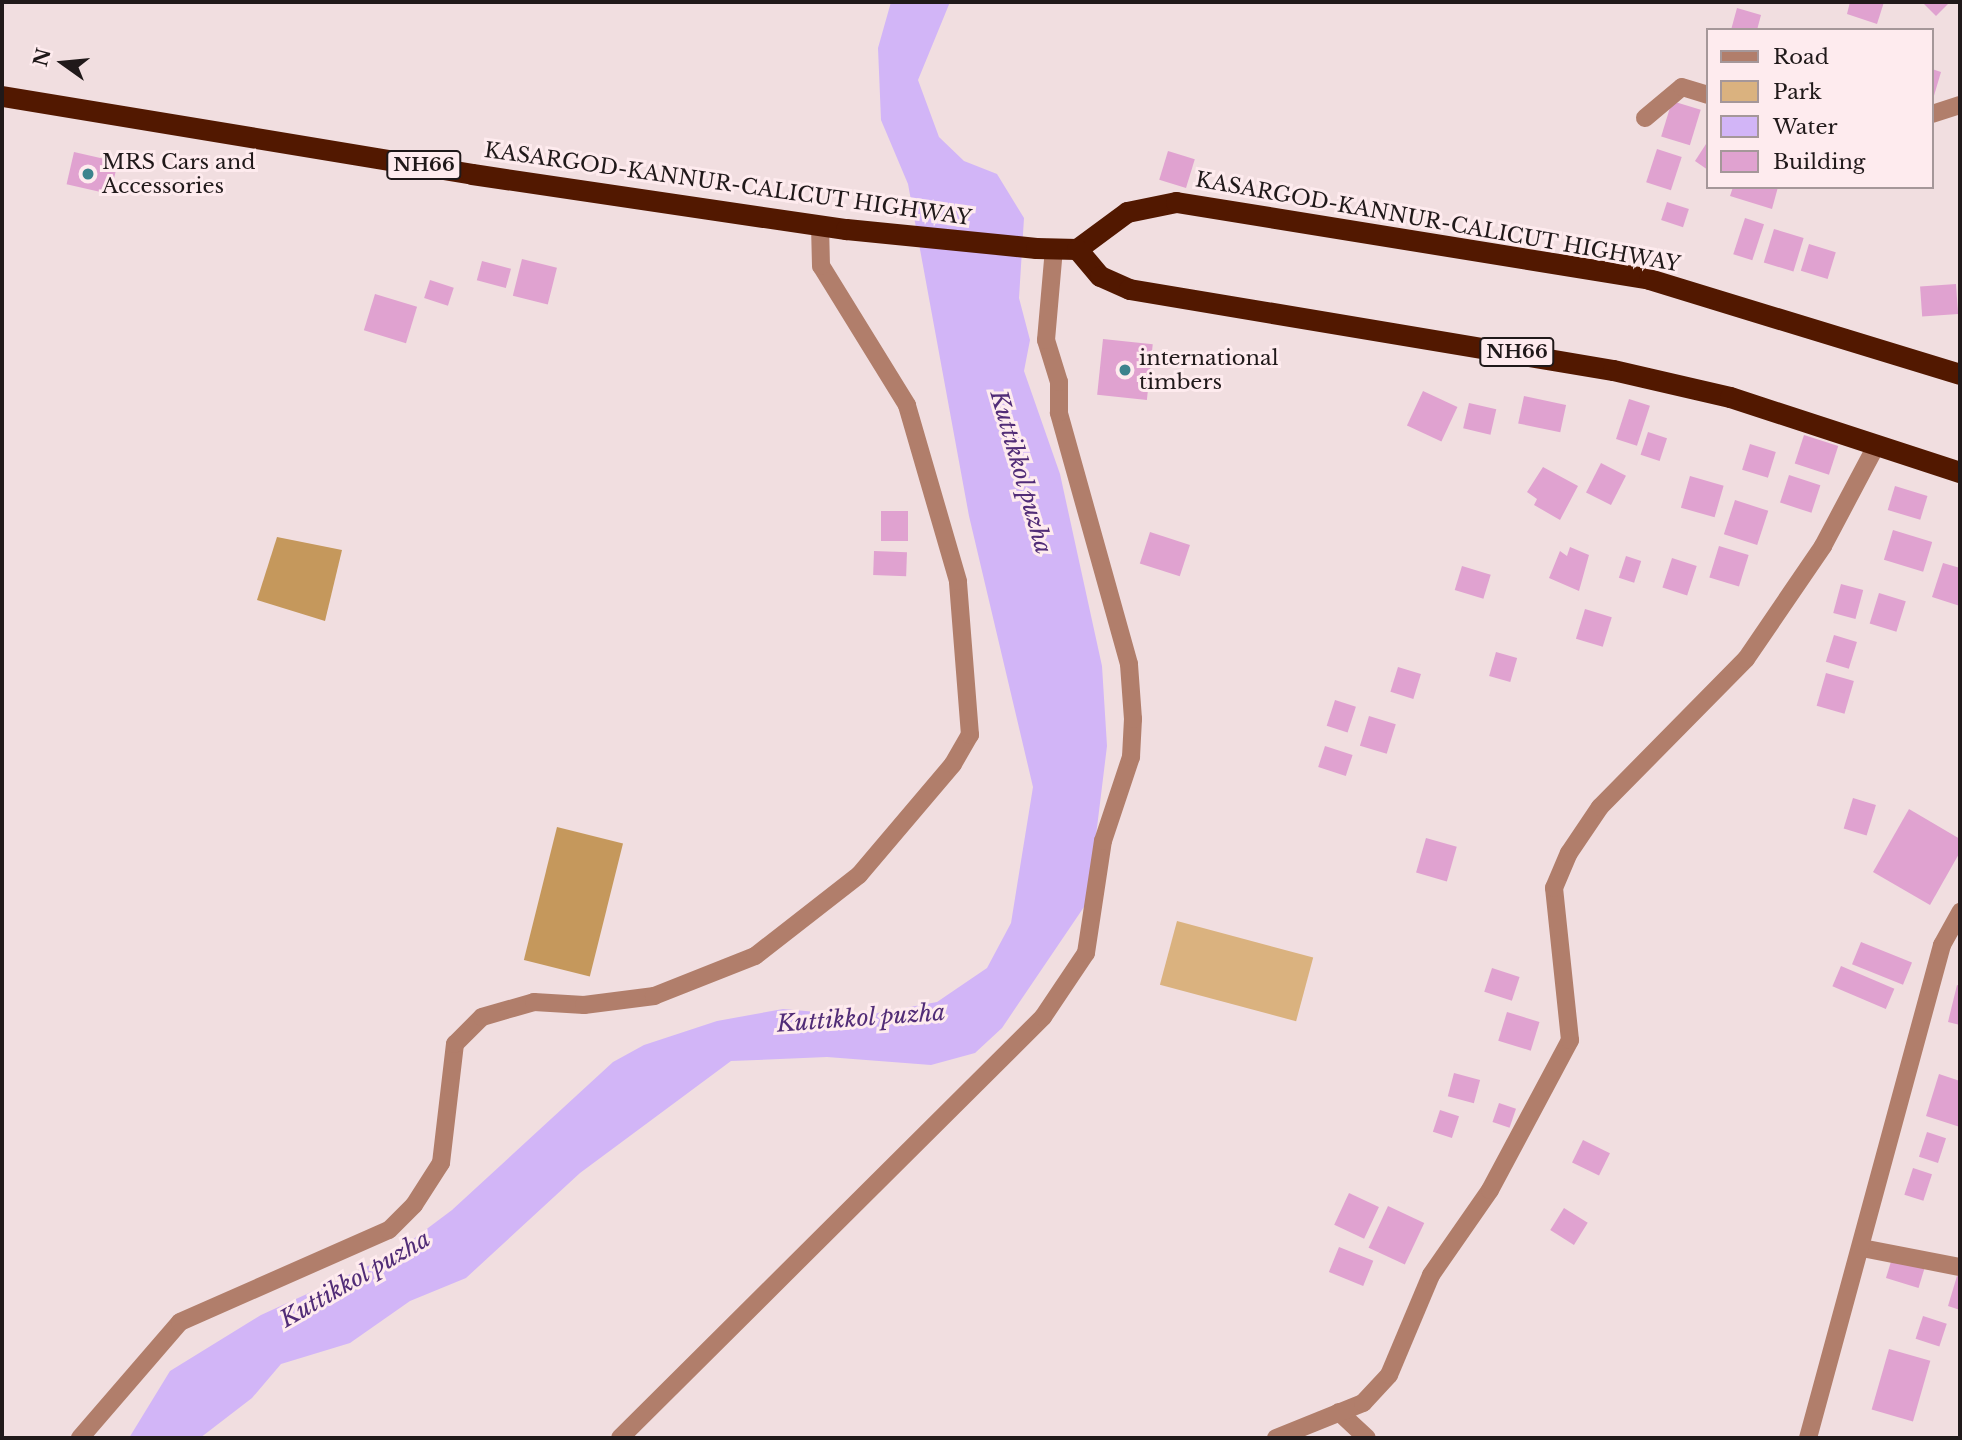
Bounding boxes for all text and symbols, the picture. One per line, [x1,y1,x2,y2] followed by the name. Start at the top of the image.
[28,28,98,98] north arrow
[1706,28,1934,189] legend
[1773,44,1829,70] text: Road
[29,46,56,69] text: N
[1773,79,1822,105] text: Park
[1773,114,1837,140] text: Water
[482,137,974,231] street label: KASARGOD-KANNUR-CALICUT HIGHWAY
[102,149,255,199] place label: MRS Cars and Accessories
[1773,149,1865,175] text: Building
[386,150,462,181] road number: NH66
[80,166,96,182] marker: MRS Cars and Accessories
[1193,167,1683,277] street label: KASARGOD-KANNUR-CALICUT HIGHWAY
[1478,336,1556,368] road number: NH66
[1139,345,1278,395] place label: international timbers
[1117,362,1133,378] marker: international timbers
[984,386,1058,558] water label: Kuttikkol puzha
[775,998,947,1038] water label: Kuttikkol puzha
[274,1224,436,1334] water label: Kuttikkol puzha

